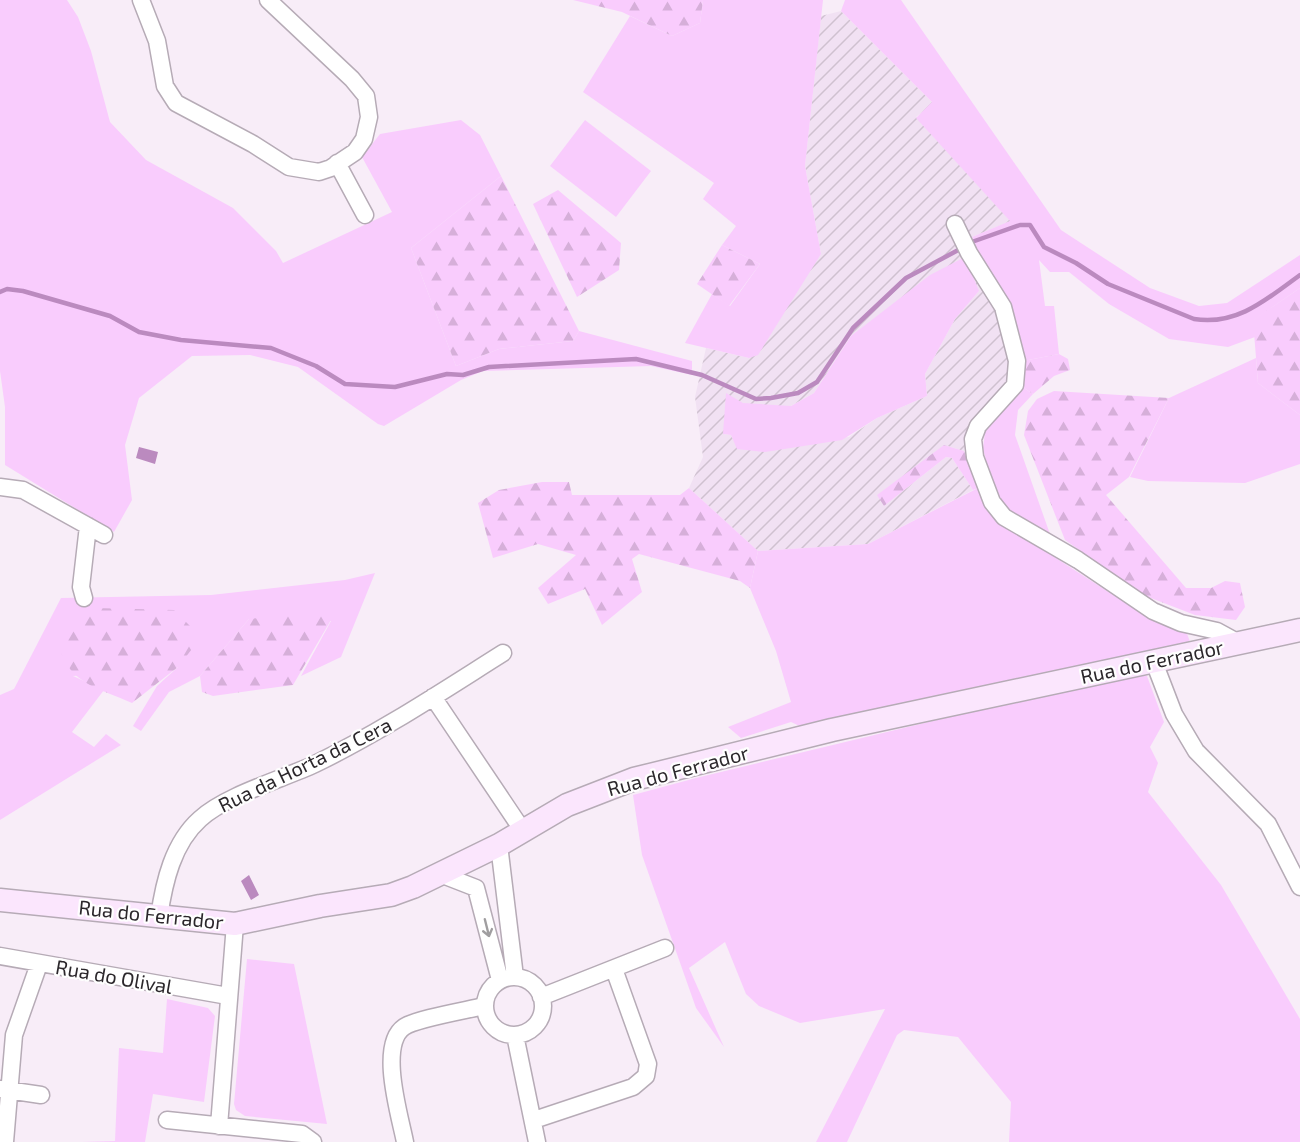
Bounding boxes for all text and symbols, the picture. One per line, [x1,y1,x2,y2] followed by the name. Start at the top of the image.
[1078,634,1225,688] street label: Rua do Ferrador
[214,712,395,817] street label: Rua da Horta da Cera
[604,740,751,800] street label: Rua do Ferrador
[77,894,225,934] street label: Rua do Ferrador
[482,918,494,937] one-way arrow
[54,954,174,998] street label: Rua do Olival

